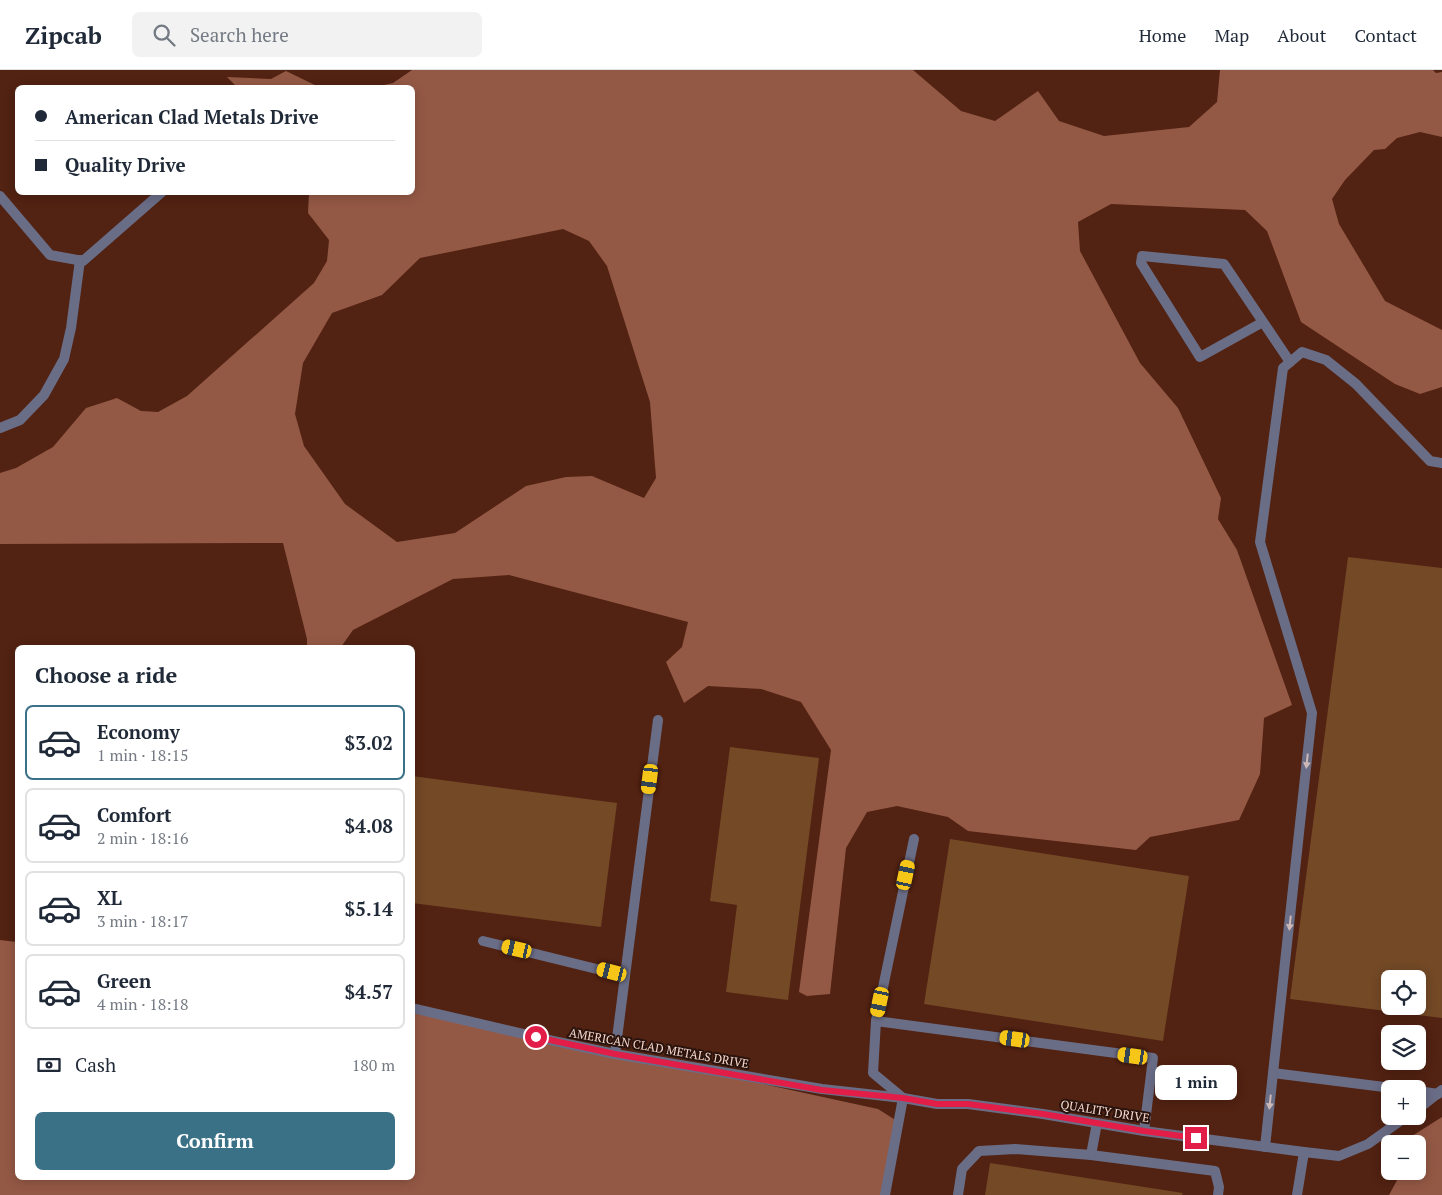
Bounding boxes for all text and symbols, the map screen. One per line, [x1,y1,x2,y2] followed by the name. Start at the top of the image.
[132,12,482,57] search box
[25,19,102,51] text: Zipcab
[150,21,178,49] icon: search
[190,22,289,47] text: Search here
[1139,23,1186,47] text: Home
[1214,23,1249,47] text: Map
[1277,23,1326,47] text: About
[1354,23,1417,47] text: Contact
[65,104,319,129] text: American Clad Metals Drive
[65,152,186,177] text: Quality Drive
[35,660,177,689] text: Choose a ride
[97,719,180,744] text: Economy
[37,720,82,765] icon: car
[344,730,393,755] text: $3.02
[97,744,189,766] text: 1 min · 18:15
[1303,753,1311,769] one-way arrow
[640,763,659,795] car
[97,802,172,827] text: Comfort
[37,803,82,848] icon: car
[344,813,393,838] text: $4.08
[97,827,189,849] text: 2 min · 18:16
[895,859,916,891] car
[97,885,122,910] text: XL
[37,886,82,931] icon: car
[344,896,393,921] text: $5.14
[97,910,189,932] text: 3 min · 18:17
[1286,915,1294,931] one-way arrow
[500,938,533,960] car
[595,961,628,983] car
[97,968,151,993] text: Green
[37,969,82,1014] icon: car
[1381,970,1426,1180] map controls
[1381,970,1426,1015] button: locate
[344,979,393,1004] text: $4.57
[869,986,890,1018] car
[97,993,189,1015] text: 4 min · 18:18
[568,1025,750,1071] street label: AMERICAN CLAD METALS DRIVE
[1381,1025,1426,1070] button: layers
[525,1026,547,1048] route start
[999,1029,1030,1049] car
[1117,1046,1148,1066] car
[35,1051,63,1079] icon: cash
[75,1052,116,1077] text: Cash
[352,1054,395,1076] text: 180 m
[1155,1066,1237,1100] callout: 1 min
[1174,1071,1218,1093] text: 1 min
[1381,1080,1426,1125] button: +
[1266,1094,1274,1110] one-way arrow
[1060,1097,1150,1125] street label: QUALITY DRIVE
[35,1112,395,1170] button: Confirm
[1185,1127,1207,1149] route end
[1381,1135,1426,1180] button: −

